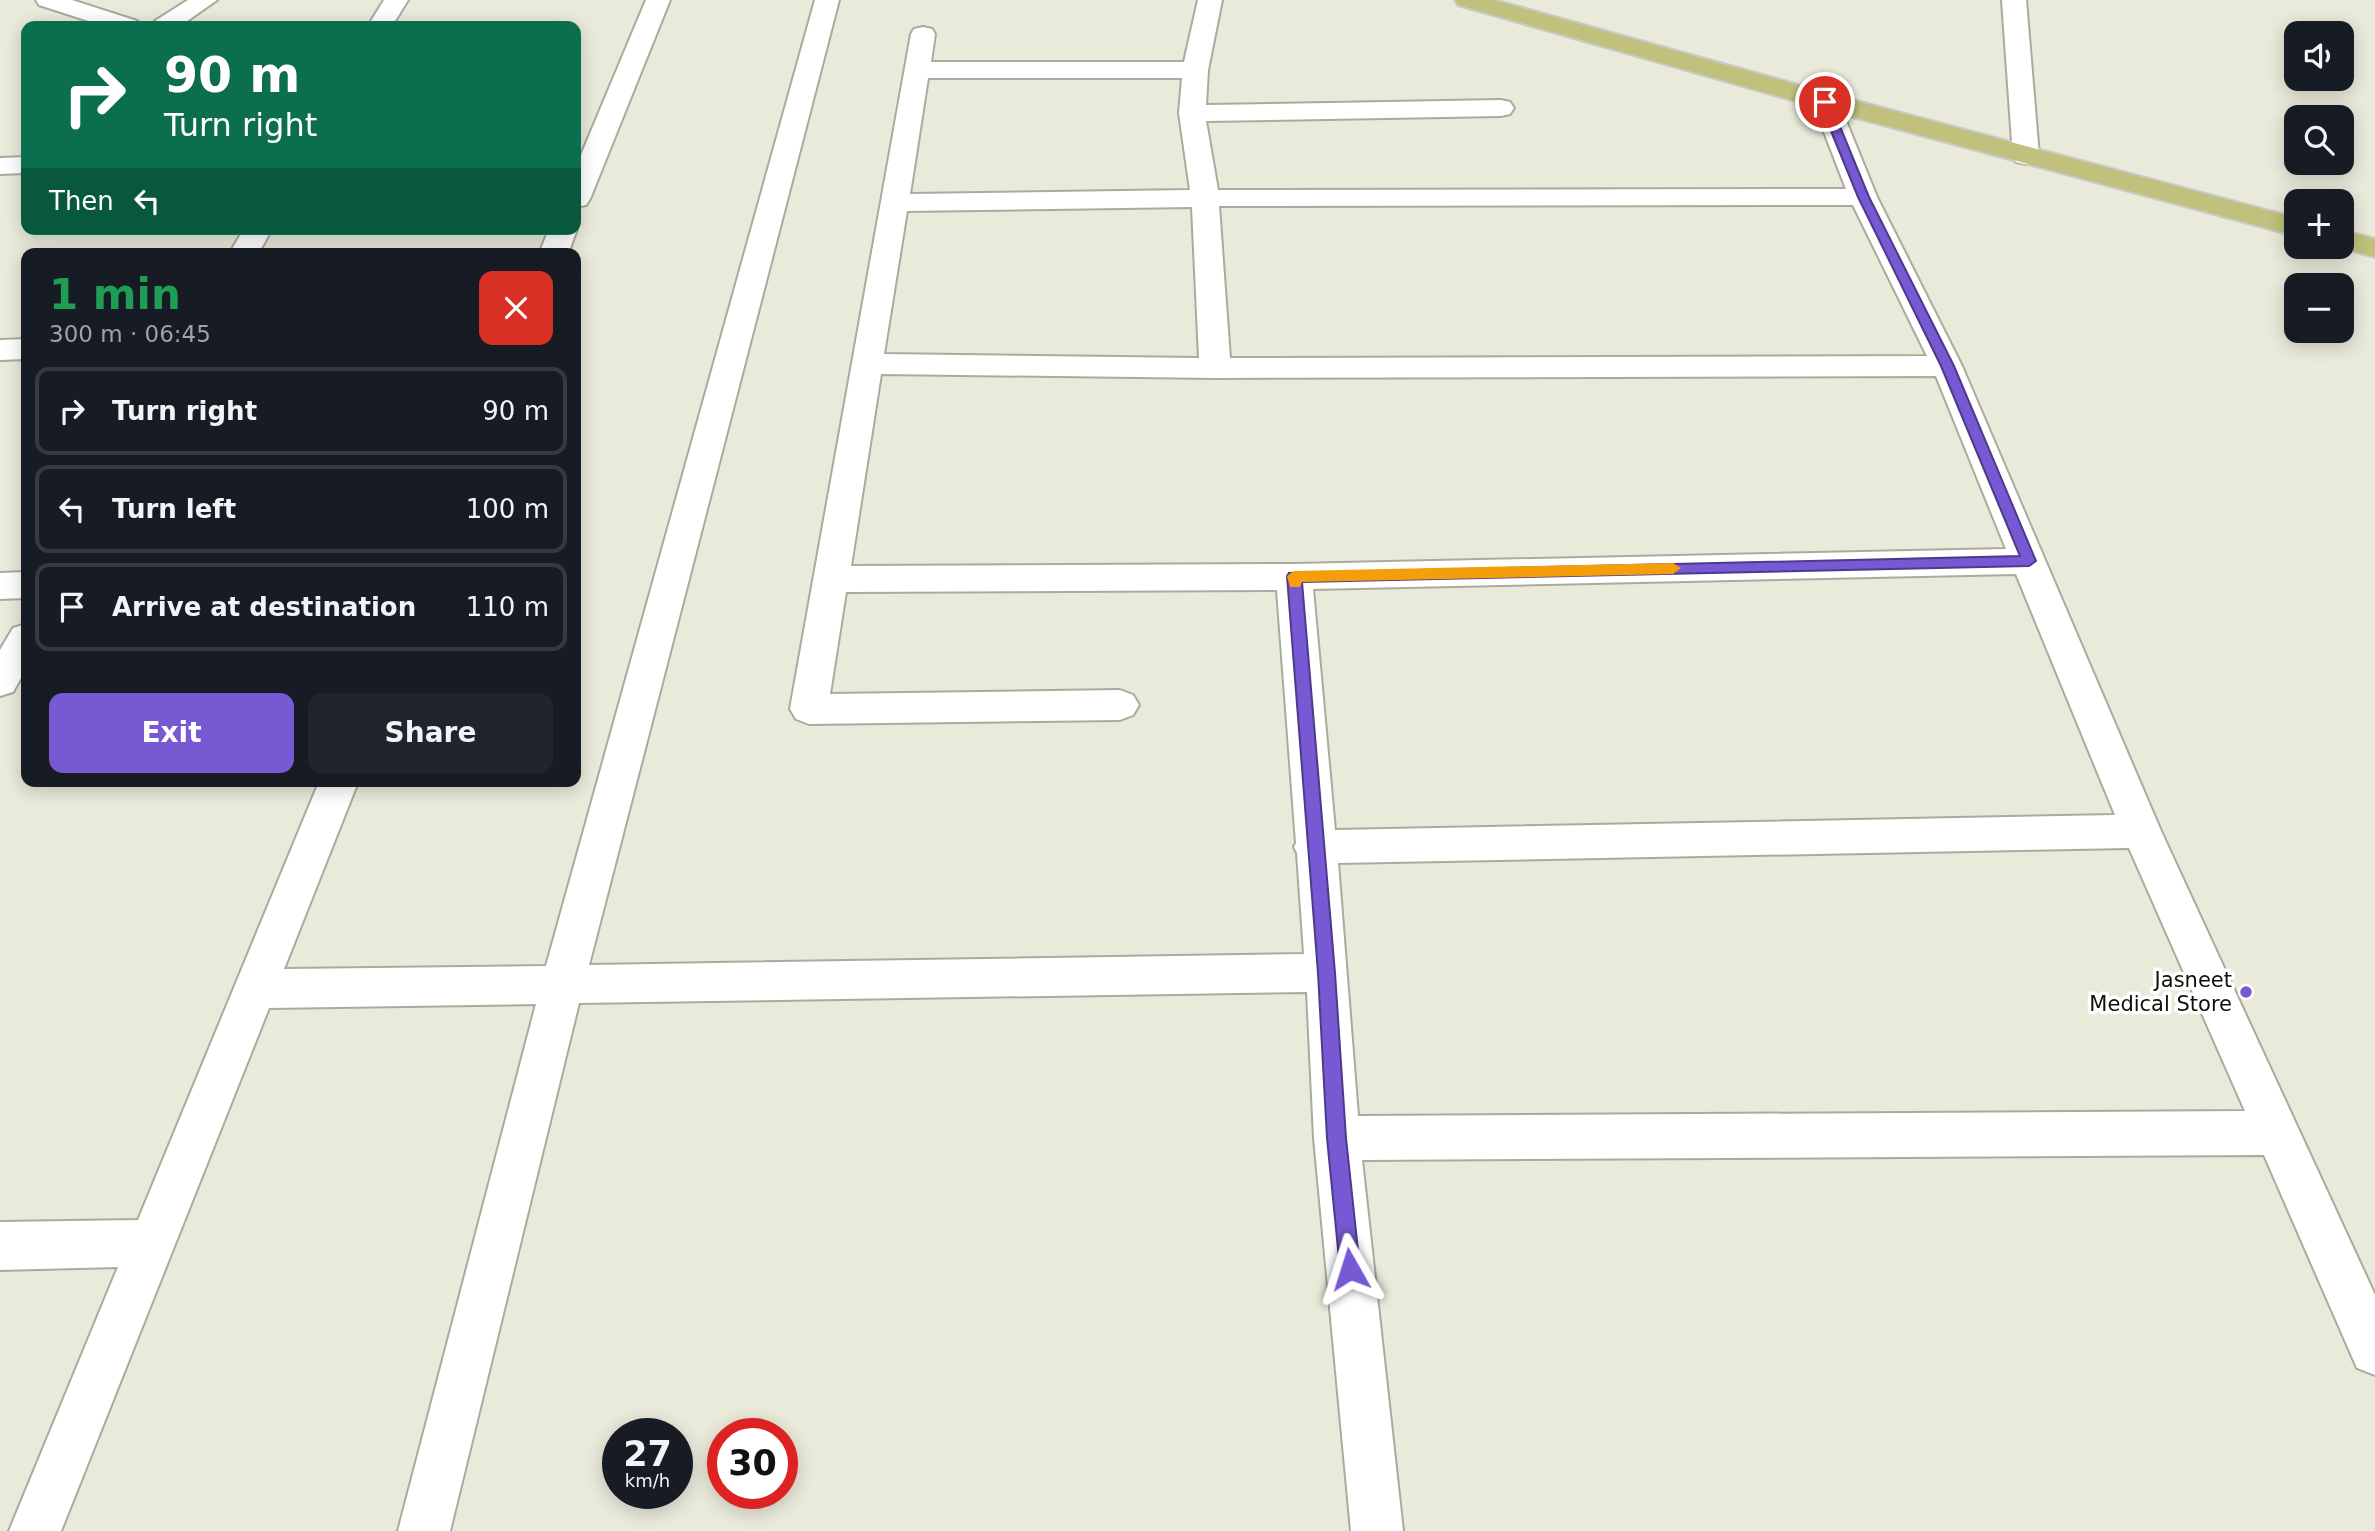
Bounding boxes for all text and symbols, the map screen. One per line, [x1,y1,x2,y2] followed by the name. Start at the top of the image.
[2284,21,2354,343] map controls
[2284,21,2354,91] button: sound
[164,47,300,104] text: 90 m
[49,49,140,140] icon: right
[1795,72,1855,132] pin
[1806,83,1844,121] icon: arrive
[2284,105,2354,175] button: search
[164,106,317,144] text: Turn right
[128,182,166,220] icon: left
[49,186,114,216] text: Then
[2284,189,2354,259] button: +
[49,270,181,319] text: 1 min
[479,271,553,345] button: close
[2284,273,2354,343] button: −
[49,321,211,347] text: 300 m · 06:45
[53,392,91,430] icon: right
[112,396,257,426] text: Turn right
[482,396,549,426] text: 90 m
[53,490,91,528] icon: left
[112,494,236,524] text: Turn left
[466,494,549,524] text: 100 m
[53,588,91,626] icon: arrive
[112,592,416,622] text: Arrive at destination
[466,592,549,622] text: 110 m
[49,693,294,773] button: Exit
[308,693,553,773] button: Share
[2089,968,2232,1016] place label: Jasneet Medical Store
[2238,984,2254,1000] marker: Jasneet Medical Store
[1313,1232,1387,1306] position arrow
[707,1418,798,1509] speed limit sign: 30
[623,1434,672,1474] text: 27
[625,1470,670,1491] text: km/h

